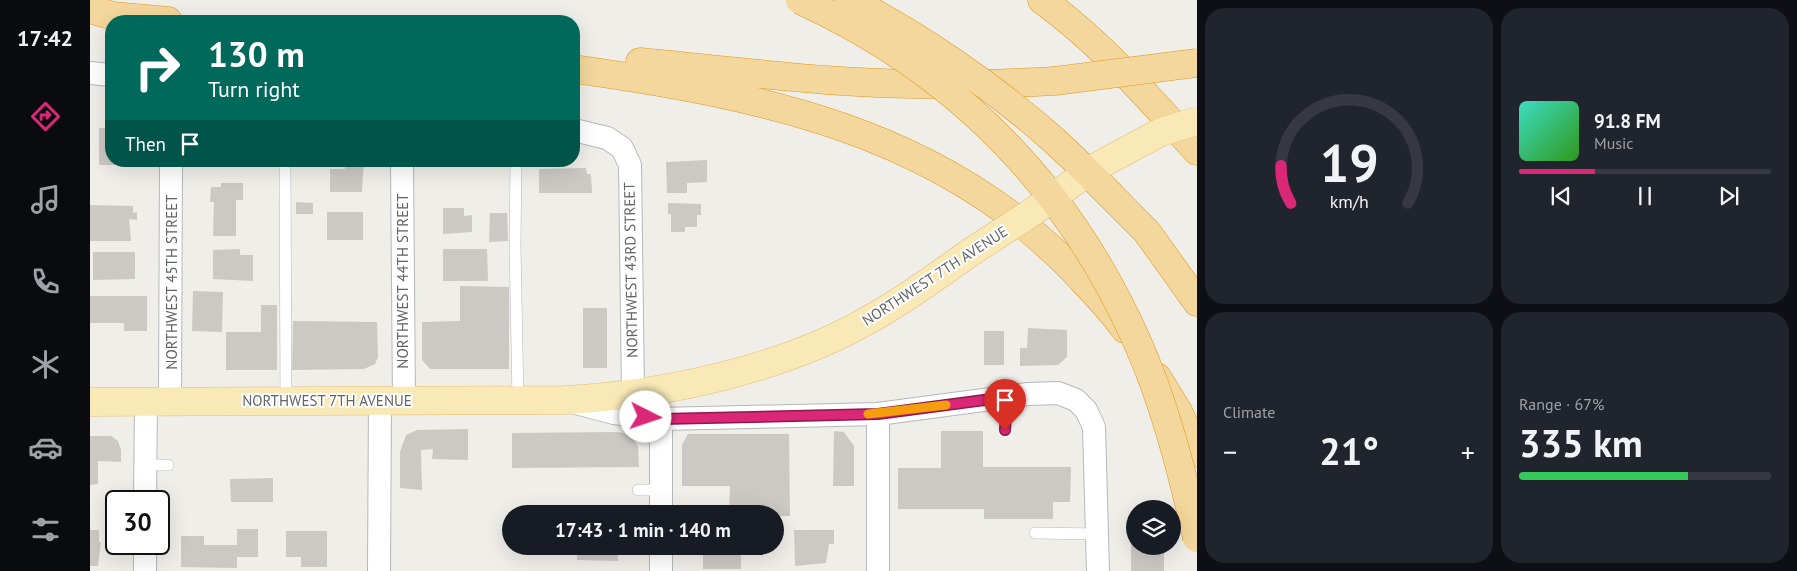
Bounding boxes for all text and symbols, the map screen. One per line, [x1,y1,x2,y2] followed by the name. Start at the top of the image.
[17,24,73,52] text: 17:42
[208,31,305,77] text: 130 m
[125,35,190,100] icon: right
[208,75,300,103] text: Turn right
[28,99,63,134] icon: directions
[1594,109,1661,133] text: 91.8 FM
[1320,129,1378,196] text: 19
[176,130,204,158] icon: arrive
[125,132,166,156] text: Then
[1594,133,1634,153] text: Music
[619,181,642,358] street label: NORTHWEST 43RD STREET
[28,182,63,217] icon: music
[1547,182,1575,210] icon: previous
[1631,182,1659,210] icon: pause
[1715,182,1743,210] icon: next
[1329,190,1369,213] text: km/h
[393,193,412,369] street label: NORTHWEST 44TH STREET
[162,194,181,370] street label: NORTHWEST 45TH STREET
[858,221,1011,330] street label: NORTHWEST 7TH AVENUE
[28,264,63,299] icon: phone
[28,347,63,382] icon: climate
[984,379,1026,430] pin
[991,386,1019,414] icon: arrive
[619,390,671,442] position arrow
[242,391,412,410] street label: NORTHWEST 7TH AVENUE
[1519,394,1604,414] text: Range · 67%
[1223,402,1275,422] text: Climate
[1519,418,1643,467] text: 335 km
[1319,426,1379,475] text: 21°
[28,430,63,465] icon: car
[1223,433,1237,470] text: −
[1461,433,1475,470] text: +
[105,490,170,555] speed limit sign: 30
[1126,500,1181,555] map controls
[1126,500,1181,555] button: layers
[28,512,63,547] icon: filters
[555,518,731,542] text: 17:43 · 1 min · 140 m

